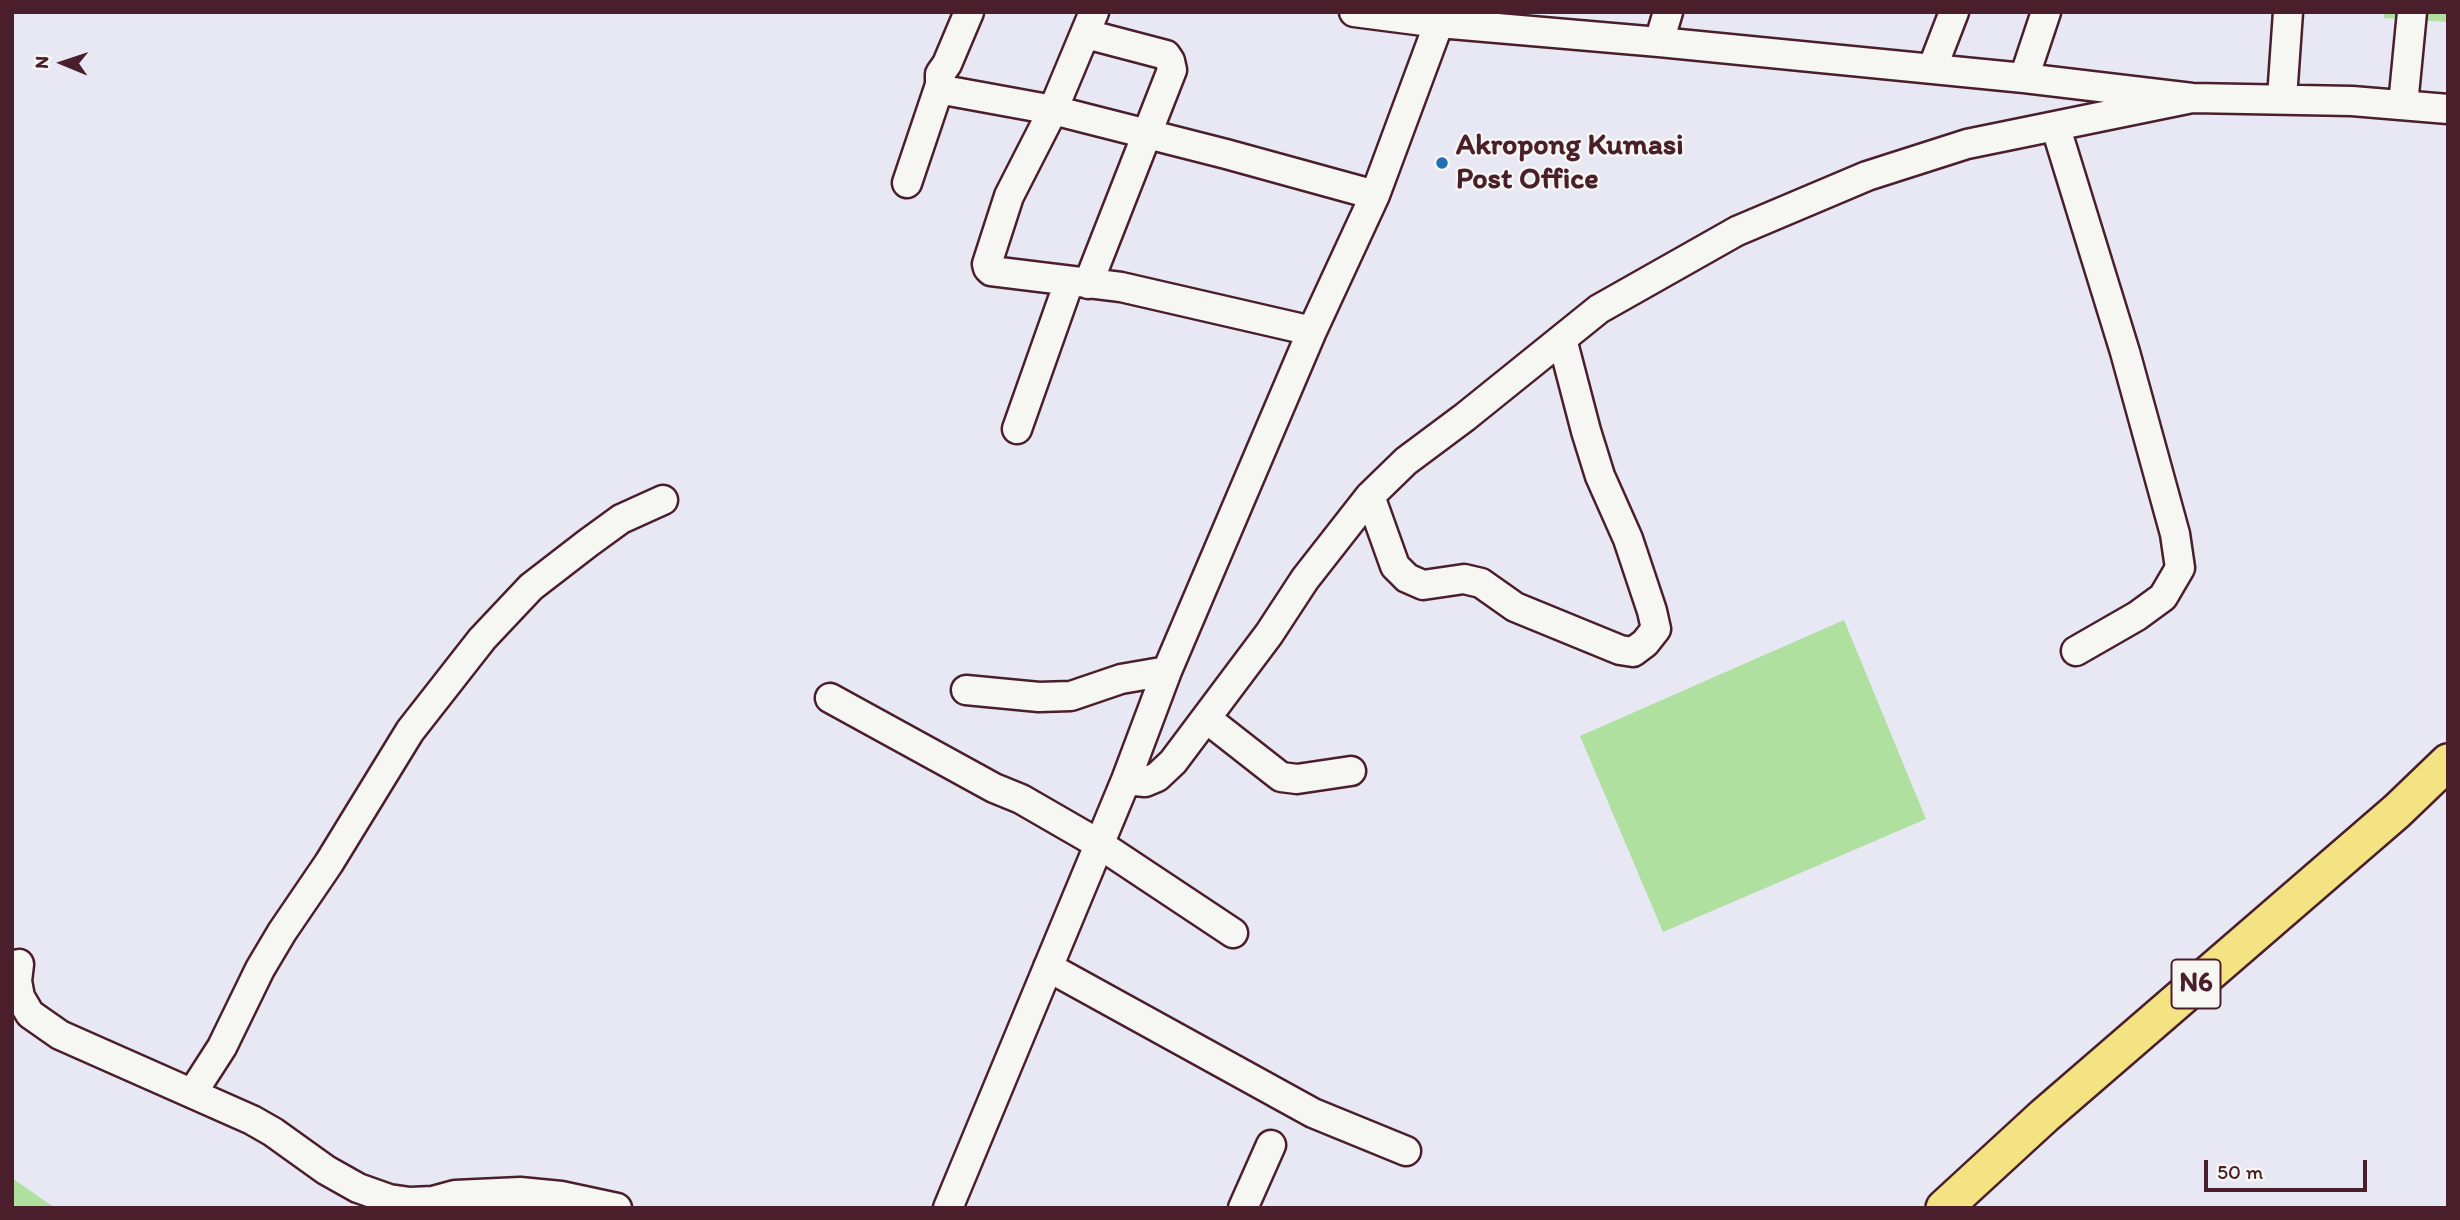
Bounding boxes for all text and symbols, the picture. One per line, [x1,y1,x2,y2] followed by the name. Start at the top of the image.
[28,28,98,98] north arrow
[30,55,53,69] text: N
[1456,128,1684,198] place label: Akropong Kumasi Post Office
[1434,155,1450,171] marker: Akropong Kumasi Post Office
[2172,960,2220,1009] road number: N6
[2208,1146,2371,1190] scale bar
[2217,1159,2263,1184] text: 50 m

